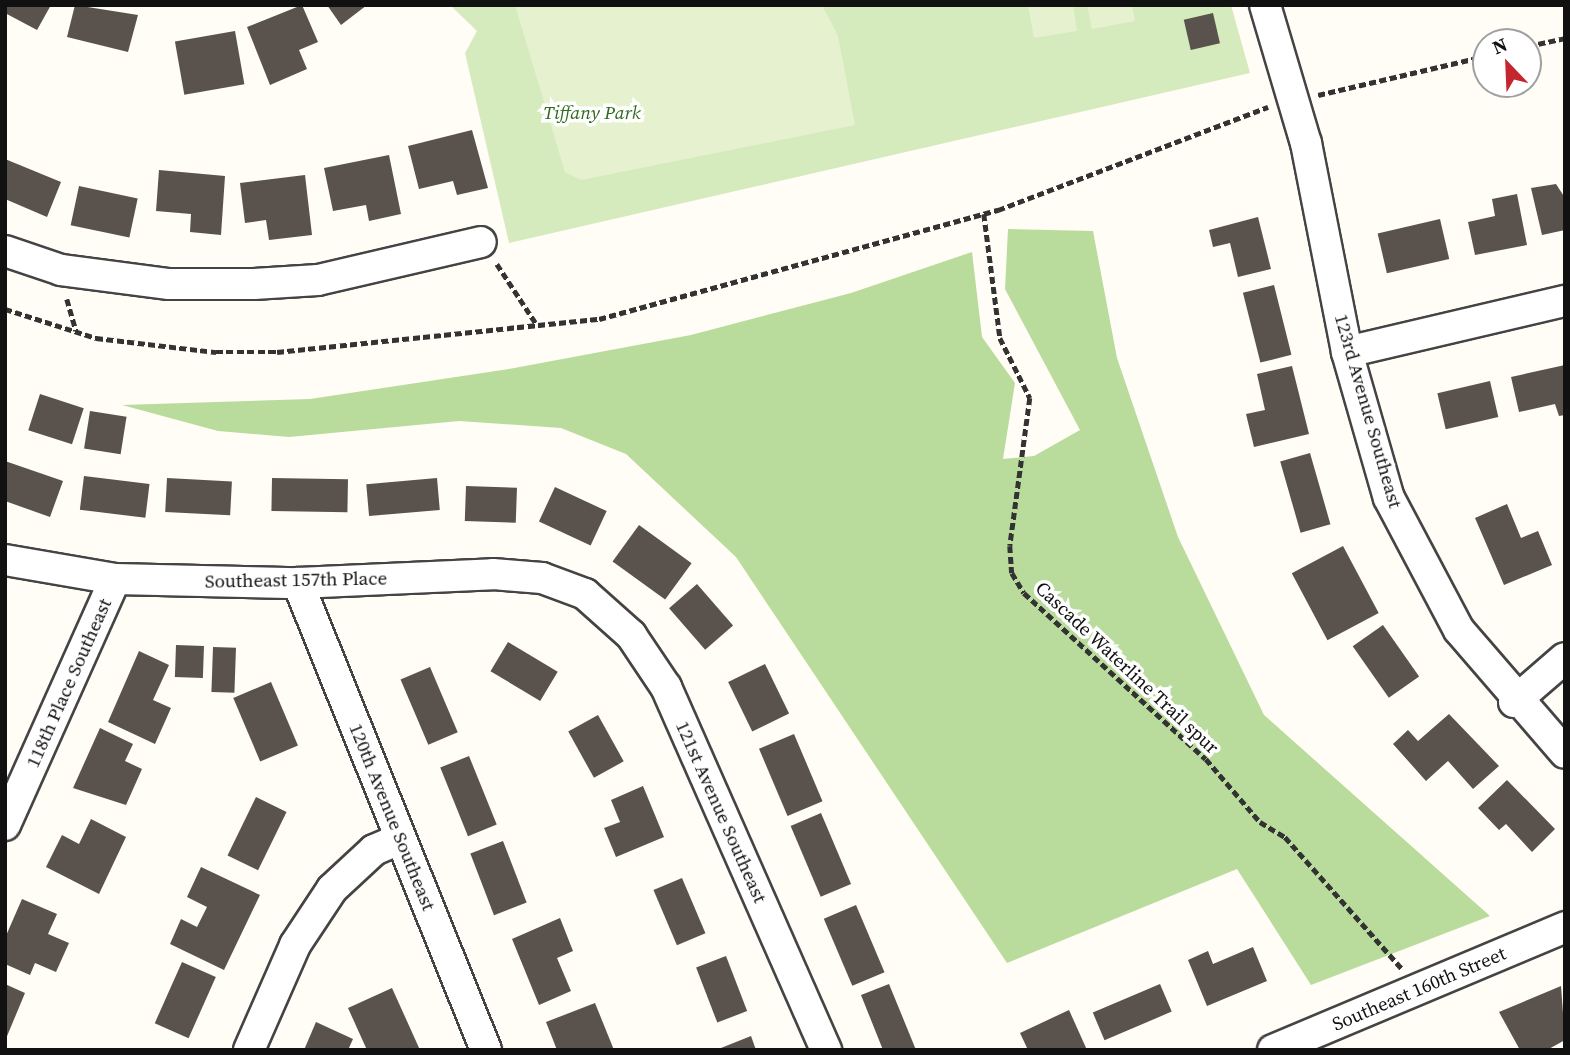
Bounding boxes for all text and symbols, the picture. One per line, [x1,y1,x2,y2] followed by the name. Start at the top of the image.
[1472,28,1542,98] north arrow
[1488,31,1511,60] text: N
[543,102,641,124] park label: Tiffany Park
[1329,311,1407,511] street label: 123rd Avenue Southeast
[205,567,387,593] street label: Southeast 157th Place
[1030,577,1224,759] street label: Cascade Waterline Trail spur
[21,595,117,771] street label: 118th Place Southeast
[671,718,771,906] street label: 121st Avenue Southeast
[344,720,440,914] street label: 120th Avenue Southeast
[1329,942,1509,1036] street label: Southeast 160th Street

